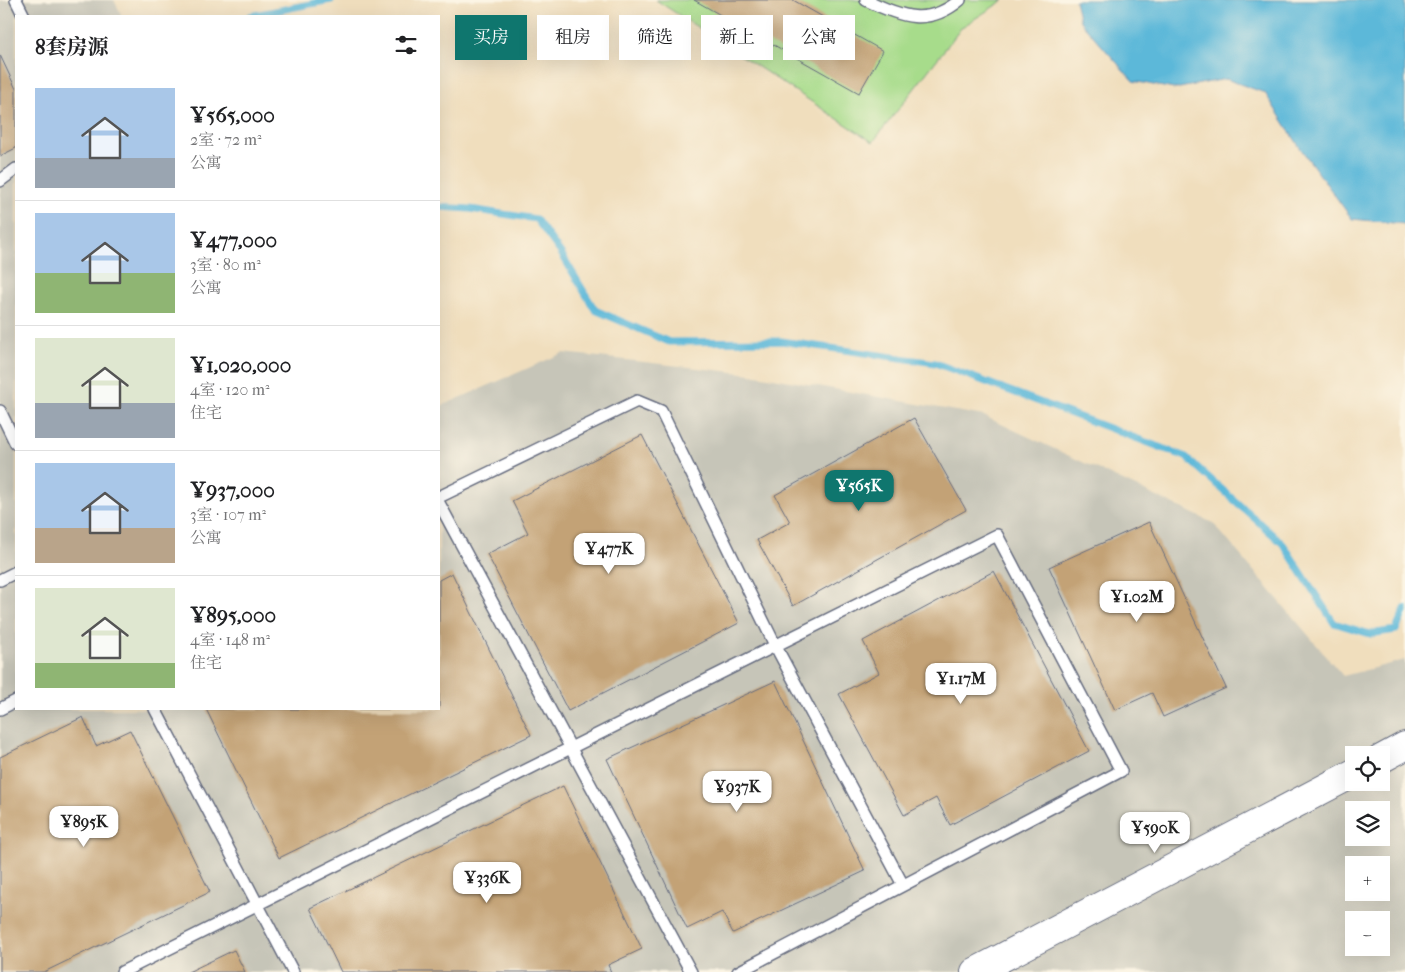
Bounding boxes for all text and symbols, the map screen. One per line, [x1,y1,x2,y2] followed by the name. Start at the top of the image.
[455,15,527,60] chip: 买房
[537,15,609,60] chip: 租房
[619,15,691,60] chip: 筛选
[701,15,773,60] chip: 新上
[783,15,855,60] chip: 公寓
[392,31,420,59] icon: filters
[35,35,109,59] text: 8套房源
[190,103,275,127] text: ¥565,000
[75,108,135,168] icon: home
[190,130,261,149] text: 2室 · 72 m²
[190,153,222,172] text: 公寓
[190,228,277,252] text: ¥477,000
[75,233,135,293] icon: home
[190,255,261,274] text: 3室 · 80 m²
[190,278,222,297] text: 公寓
[190,353,291,377] text: ¥1,020,000
[75,358,135,418] icon: home
[190,380,270,399] text: 4室 · 120 m²
[190,403,222,422] text: 住宅
[824,470,894,512] pin: ¥565K
[836,476,882,495] text: ¥565K
[190,478,275,502] text: ¥937,000
[75,483,135,543] icon: home
[190,505,266,524] text: 3室 · 107 m²
[190,528,222,547] text: 公寓
[574,532,644,575] pin: ¥477K
[585,539,633,558] text: ¥477K
[1096,580,1178,623] pin: ¥1.02M
[1111,587,1163,606] text: ¥1.02M
[190,603,276,627] text: ¥895,000
[75,608,135,668] icon: home
[190,630,270,649] text: 4室 · 148 m²
[190,653,222,672] text: 住宅
[920,662,1002,705] pin: ¥1.17M
[936,669,986,688] text: ¥1.17M
[1345,746,1390,956] map controls
[1345,746,1390,791] button: locate
[702,770,772,813] pin: ¥937K
[714,777,760,796] text: ¥937K
[1345,801,1390,846] button: layers
[49,806,119,848] pin: ¥895K
[60,812,108,831] text: ¥895K
[1120,812,1190,854] pin: ¥590K
[1131,818,1179,837] text: ¥590K
[1345,856,1390,901] button: +
[452,862,522,904] pin: ¥336K
[464,868,510,887] text: ¥336K
[1345,911,1390,956] button: −

